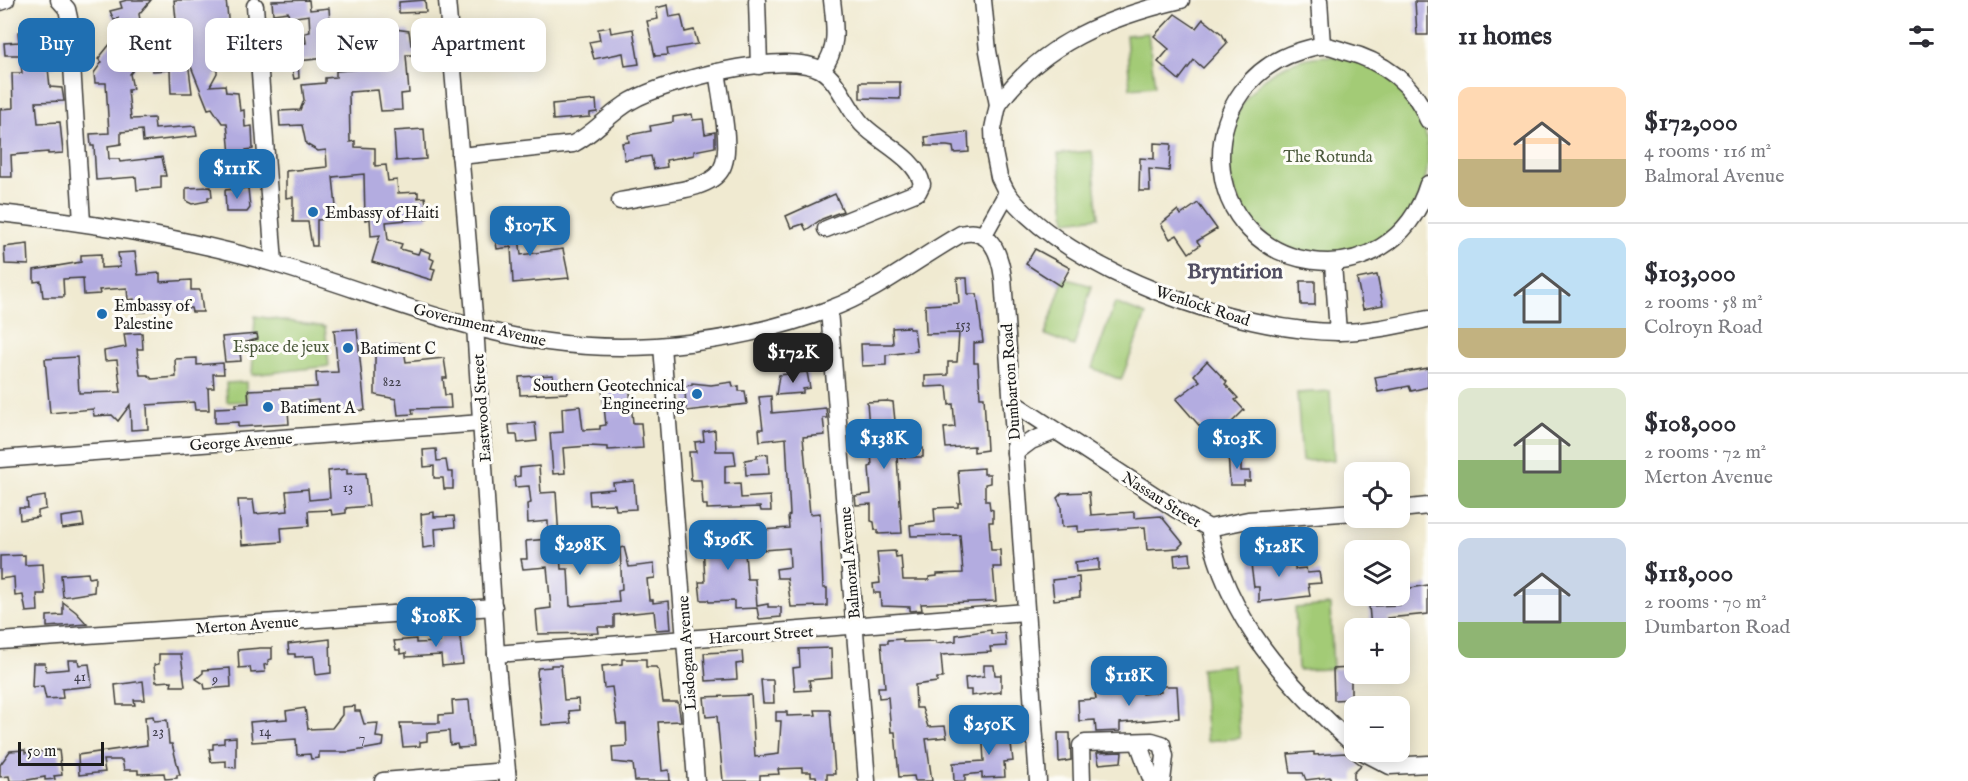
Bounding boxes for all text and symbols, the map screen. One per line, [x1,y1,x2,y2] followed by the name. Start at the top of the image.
[18,18,95,72] chip: Buy
[107,18,193,72] chip: Rent
[205,18,304,72] chip: Filters
[316,18,399,72] chip: New
[411,18,546,72] chip: Apartment
[1458,20,1552,53] text: 11 homes
[1905,20,1938,53] icon: filters
[1644,106,1738,139] text: $172,000
[1506,111,1578,183] icon: home
[1644,139,1771,164] text: 4 rooms · 116 m²
[1283,148,1373,168] park label: The Rotunda
[195,149,279,200] pin: $111K
[213,156,261,181] text: $111K
[1644,164,1784,189] text: Balmoral Avenue
[325,204,439,224] place label: Embassy of Haiti
[306,205,320,219] marker: Embassy of Haiti
[488,206,572,257] pin: $107K
[504,213,556,238] text: $107K
[1644,257,1736,290] text: $103,000
[1187,258,1283,286] district label: Bryntirion
[1506,262,1578,334] icon: home
[1153,282,1253,332] street label: Wenlock Road
[1644,290,1763,315] text: 2 rooms · 58 m²
[114,297,193,335] place label: Embassy of Palestine
[411,300,548,352] street label: Government Avenue
[95,307,109,321] marker: Embassy of Palestine
[1644,315,1763,340] text: Colroyn Road
[955,316,971,334] house number: 153
[998,322,1026,441] street label: Dumbarton Road
[751,333,835,384] pin: $172K
[233,338,330,358] park label: Espace de jeux
[360,340,436,360] place label: Batiment C
[767,340,819,365] text: $172K
[341,341,355,355] marker: Batiment C
[469,353,497,463] street label: Eastwood Street
[383,373,402,391] house number: 822
[533,377,686,415] place label: Southern Geotechnical Engineering
[690,387,704,401] marker: Southern Geotechnical Engineering
[280,399,356,419] place label: Batiment A
[261,400,275,414] marker: Batiment A
[1644,407,1736,440] text: $108,000
[1506,412,1578,484] icon: home
[842,419,926,470] pin: $138K
[1195,419,1279,470] pin: $103K
[860,426,908,451] text: $138K
[1212,426,1262,451] text: $103K
[189,429,293,457] street label: George Avenue
[1644,440,1766,465] text: 2 rooms · 72 m²
[1344,462,1410,762] map controls
[1344,462,1410,528] button: locate
[1644,465,1773,490] text: Merton Avenue
[1117,468,1205,533] street label: Nassau Street
[343,479,353,497] house number: 13
[836,506,866,620] street label: Balmoral Avenue
[686,520,770,571] pin: $196K
[538,525,622,576] pin: $298K
[703,527,753,552] text: $196K
[1237,527,1321,578] pin: $128K
[554,532,606,557] text: $298K
[1254,534,1304,559] text: $128K
[1344,540,1410,606] button: layers
[1644,557,1733,590] text: $118,000
[1506,562,1578,634] icon: home
[1644,590,1767,615] text: 2 rooms · 70 m²
[674,595,702,711] street label: Lisdogan Avenue
[394,597,478,648] pin: $108K
[411,604,461,629] text: $108K
[195,612,299,640] street label: Merton Avenue
[1644,615,1790,640] text: Dumbarton Road
[1344,618,1410,684] button: +
[708,622,815,650] street label: Harcourt Street
[1087,656,1171,707] pin: $118K
[1105,663,1153,688] text: $118K
[74,668,86,686] house number: 41
[211,671,218,689] house number: 9
[1344,696,1410,762] button: −
[947,705,1031,756] pin: $250K
[963,712,1015,737] text: $250K
[152,723,164,741] house number: 23
[259,723,271,741] house number: 14
[359,729,365,747] house number: 7
[18,739,104,766] scale bar
[27,742,56,762] text: 50 m

